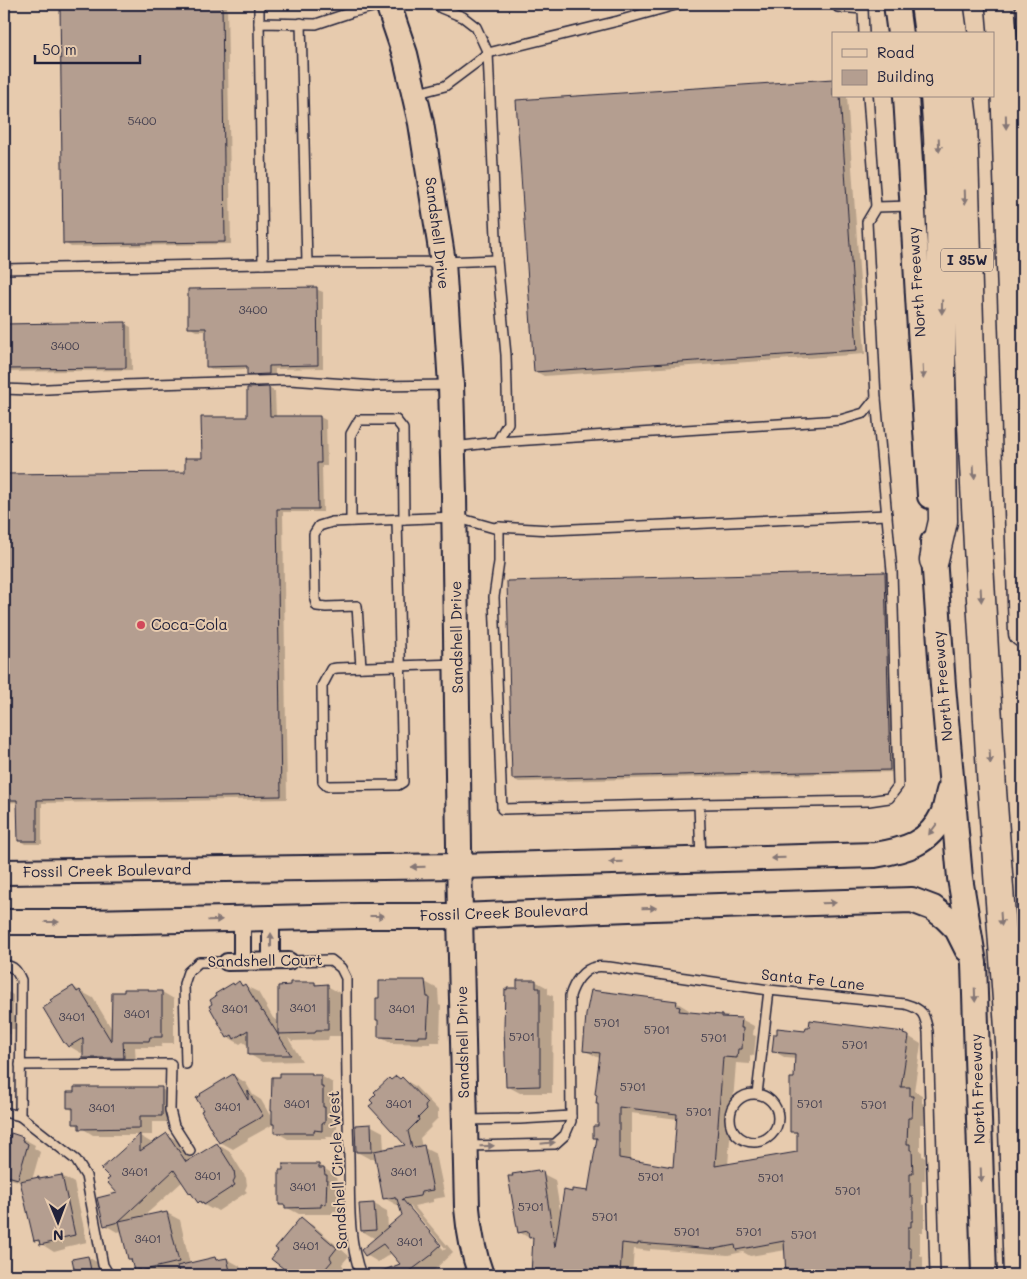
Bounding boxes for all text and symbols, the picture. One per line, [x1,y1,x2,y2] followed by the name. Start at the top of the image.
[35,32,140,64] scale bar
[832,32,994,98] legend
[42,39,77,59] text: 50 m
[877,42,914,62] text: Road
[877,66,934,86] text: Building
[128,112,157,128] house number: 5400
[1002,115,1010,131] one-way arrow
[935,137,943,153] one-way arrow
[421,176,455,290] street label: Sandshell Drive
[961,190,969,206] one-way arrow
[902,226,930,338] street label: North Freeway
[941,248,993,272] road number: I 35W
[938,300,946,316] one-way arrow
[239,301,268,317] house number: 3400
[51,337,80,353] house number: 3400
[919,364,927,380] one-way arrow
[971,465,979,481] one-way arrow
[445,581,467,693] street label: Sandshell Drive
[977,587,985,603] one-way arrow
[151,614,228,634] place label: Coca-Cola
[135,619,147,631] marker: Coca-Cola
[927,630,957,742] street label: North Freeway
[986,749,994,765] one-way arrow
[927,822,938,835] one-way arrow
[770,854,786,862] one-way arrow
[608,858,624,866] one-way arrow
[23,859,191,881] street label: Fossil Creek Boulevard
[410,863,426,871] one-way arrow
[821,898,837,906] one-way arrow
[419,899,588,925] street label: Fossil Creek Boulevard
[641,904,657,912] one-way arrow
[998,911,1006,927] one-way arrow
[370,912,386,920] one-way arrow
[207,916,223,924] one-way arrow
[45,918,61,926] one-way arrow
[267,931,275,947] one-way arrow
[207,949,323,971] street label: Sandshell Court
[760,964,866,994] street label: Santa Fe Lane
[451,986,473,1098] street label: Sandshell Drive
[971,988,979,1004] one-way arrow
[290,999,316,1015] house number: 3401
[222,1000,248,1016] house number: 3401
[389,1000,415,1016] house number: 3401
[124,1005,150,1021] house number: 3401
[59,1008,85,1024] house number: 3401
[594,1014,620,1030] house number: 5701
[644,1021,670,1037] house number: 5701
[509,1028,535,1044] house number: 5701
[701,1029,727,1045] house number: 5701
[965,1033,989,1145] street label: North Freeway
[842,1036,868,1052] house number: 5701
[620,1078,646,1094] house number: 5701
[323,1090,351,1250] street label: Sandshell Circle West
[284,1095,310,1111] house number: 3401
[386,1095,412,1111] house number: 3401
[797,1095,823,1111] house number: 5701
[861,1096,887,1112] house number: 5701
[215,1098,241,1114] house number: 3401
[89,1099,115,1115] house number: 3401
[686,1103,712,1119] house number: 5701
[541,1139,557,1147] one-way arrow
[479,1141,495,1149] one-way arrow
[122,1163,148,1179] house number: 3401
[391,1163,417,1179] house number: 3401
[195,1167,221,1183] house number: 3401
[638,1168,664,1184] house number: 5701
[977,1168,985,1184] one-way arrow
[758,1169,784,1185] house number: 5701
[290,1178,316,1194] house number: 3401
[835,1182,861,1198] house number: 5701
[32,1196,82,1246] north arrow
[518,1198,544,1214] house number: 5701
[592,1208,618,1224] house number: 5701
[674,1223,700,1239] house number: 5701
[736,1223,762,1239] house number: 5701
[53,1226,64,1245] text: N
[791,1226,817,1242] house number: 5701
[135,1230,161,1246] house number: 3401
[397,1233,423,1249] house number: 3401
[293,1237,319,1253] house number: 3401

